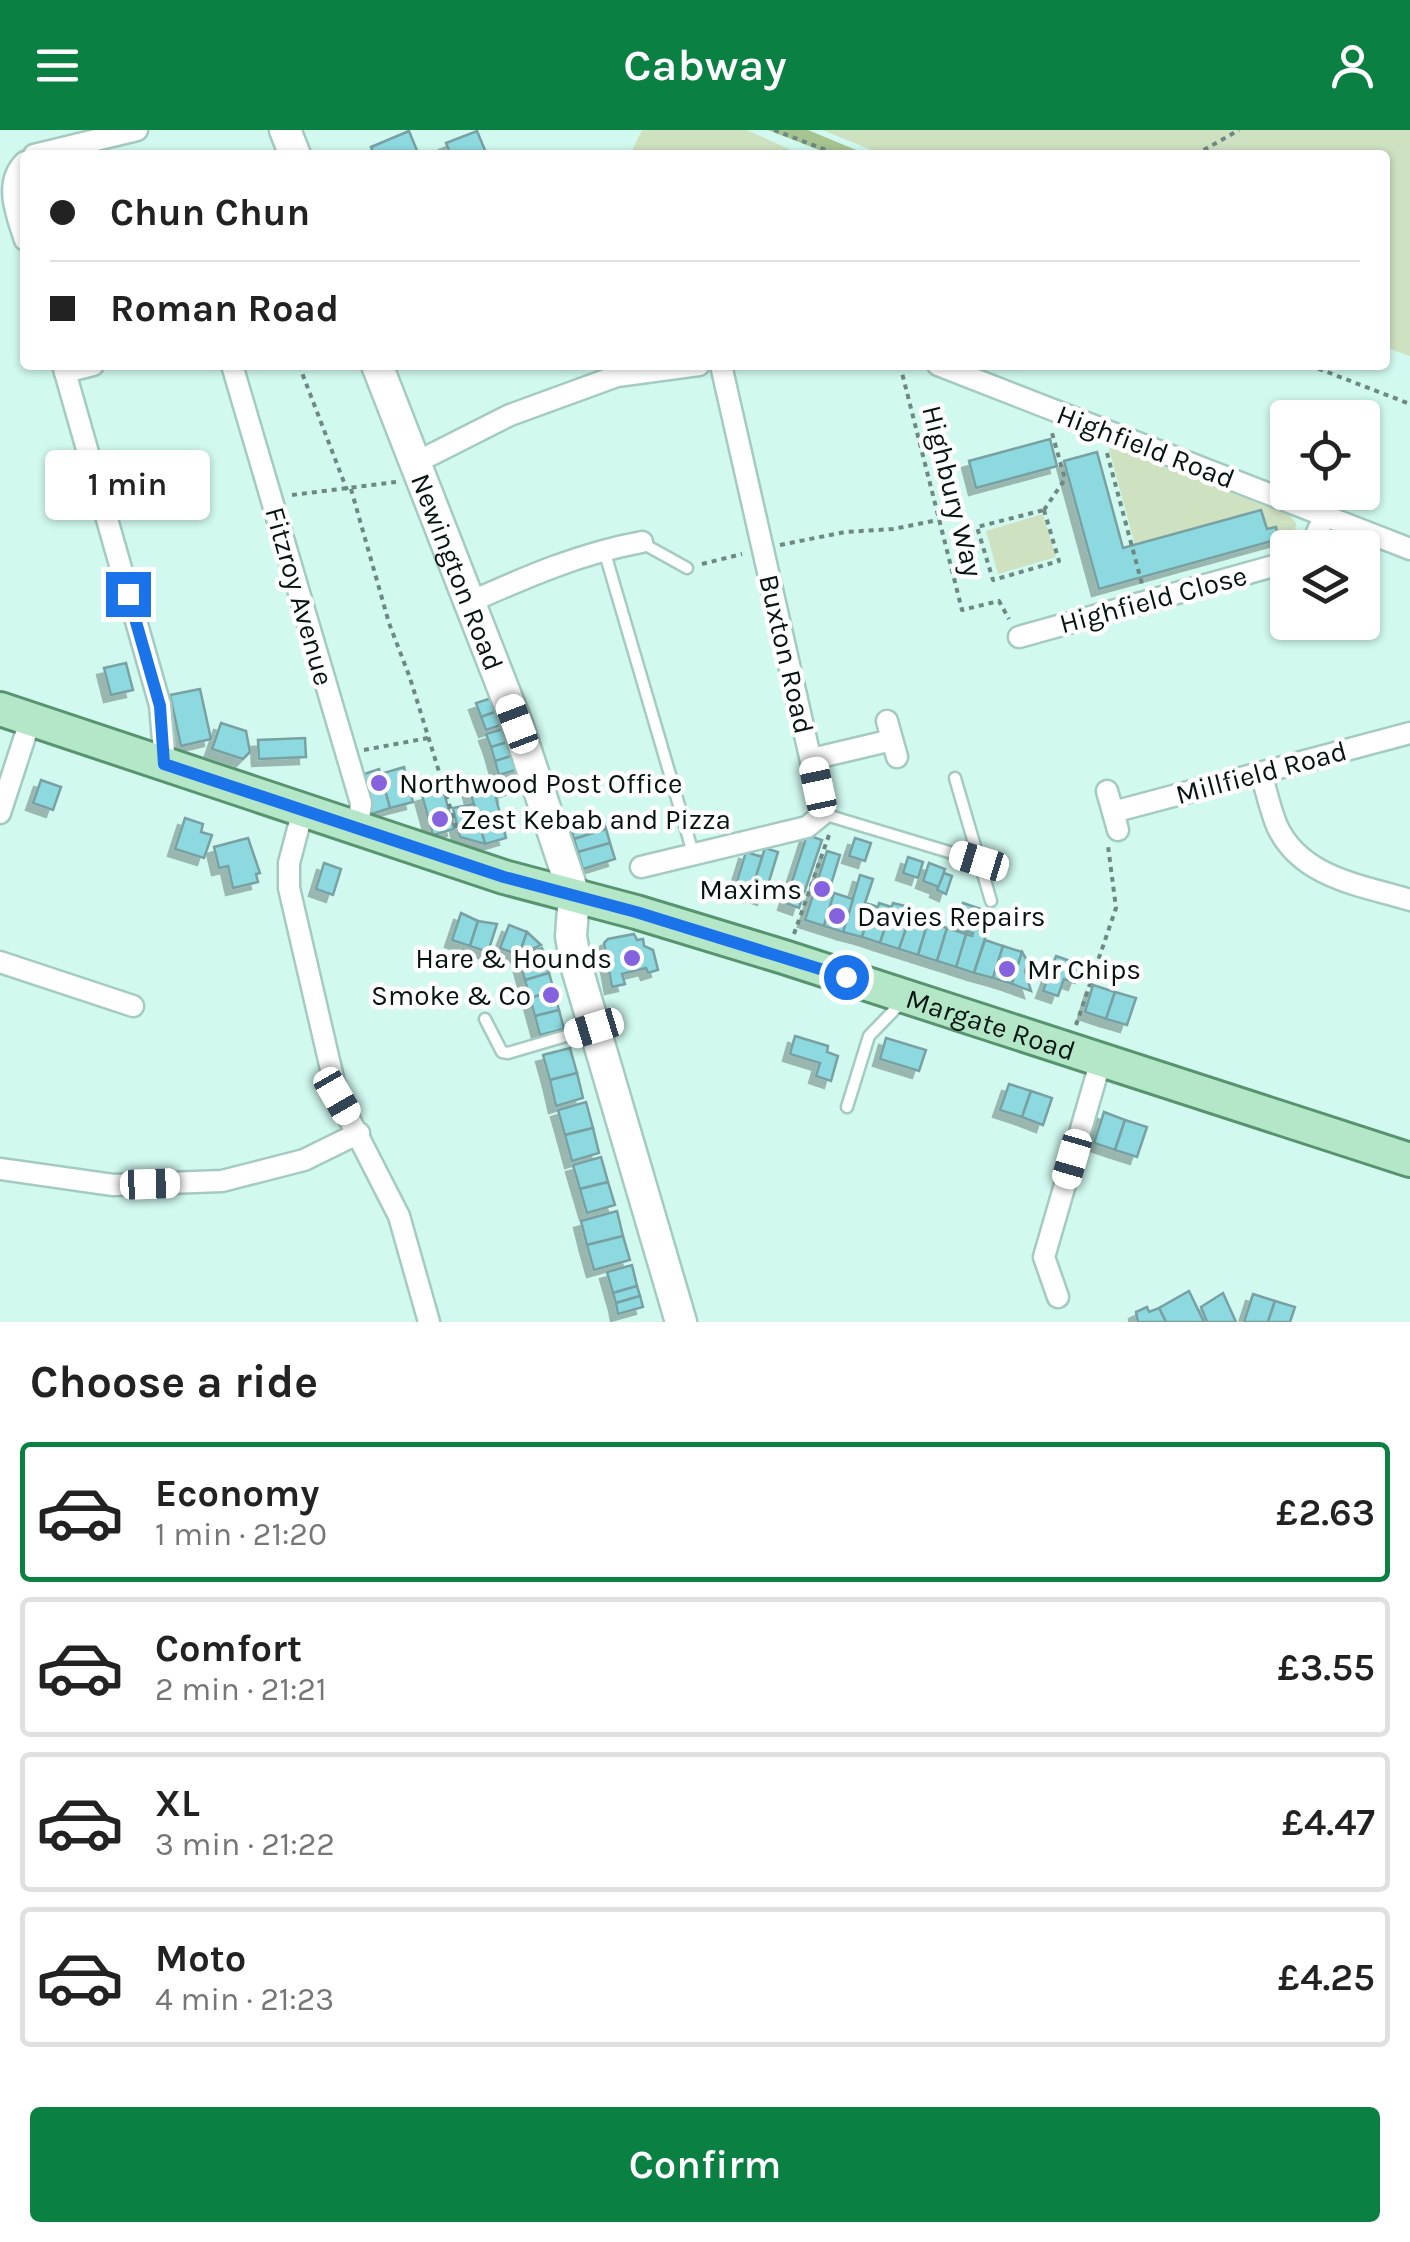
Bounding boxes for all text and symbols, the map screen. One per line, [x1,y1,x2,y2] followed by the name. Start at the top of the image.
[30,38,85,93] icon: menu
[1325,38,1380,93] icon: person
[623,39,787,91] text: Cabway
[110,190,310,235] text: Chun Chun
[110,286,339,331] text: Roman Road
[1052,397,1239,495] street label: Highfield Road
[1270,400,1380,640] map controls
[1270,400,1380,510] button: locate
[915,402,990,580] street label: Highbury Way
[46,449,210,519] callout: 1 min
[88,466,167,503] text: 1 min
[404,469,510,675] street label: Newington Road
[258,503,341,689] street label: Fitzroy Avenue
[1270,530,1380,640] button: layers
[1056,559,1250,640] street label: Highfield Close
[752,571,821,737] street label: Buxton Road
[106,572,151,617] route end
[492,691,542,757] car
[1172,734,1350,811] street label: Millfield Road
[797,755,839,819] car
[399,767,682,800] place label: Northwood Post Office
[368,772,390,794] marker: Northwood Post Office
[460,803,731,836] place label: Zest Kebab and Pizza
[429,808,451,830] marker: Zest Kebab and Pizza
[946,838,1012,884] car
[699,873,802,906] place label: Maxims
[811,878,833,900] marker: Maxims
[857,900,1046,933] place label: Davies Repairs
[826,905,848,927] marker: Davies Repairs
[415,942,612,975] place label: Hare & Hounds
[621,947,643,969] marker: Hare & Hounds
[1027,953,1141,986] place label: Mr Chips
[824,955,869,1000] route start
[996,958,1018,980] marker: Mr Chips
[371,979,531,1012] place label: Smoke & Co
[902,982,1080,1067] street label: Margate Road
[540,984,562,1006] marker: Smoke & Co
[561,1005,627,1051] car
[309,1063,365,1129] car
[1049,1126,1095,1192] car
[119,1168,181,1200] car
[30,1356,318,1408] text: Choose a ride
[35,1467,125,1557] icon: car
[155,1471,319,1516] text: Economy
[1276,1490,1375,1535] text: £2.63
[155,1516,327,1553] text: 1 min · 21:20
[35,1622,125,1712] icon: car
[155,1626,302,1671] text: Comfort
[1278,1645,1375,1690] text: £3.55
[155,1671,326,1708] text: 2 min · 21:21
[35,1777,125,1867] icon: car
[155,1781,200,1826] text: XL
[1282,1800,1375,1845] text: £4.47
[155,1826,335,1863] text: 3 min · 21:22
[35,1932,125,2022] icon: car
[155,1936,246,1981] text: Moto
[1278,1955,1375,2000] text: £4.25
[155,1981,334,2018] text: 4 min · 21:23
[30,2107,1380,2222] button: Confirm

